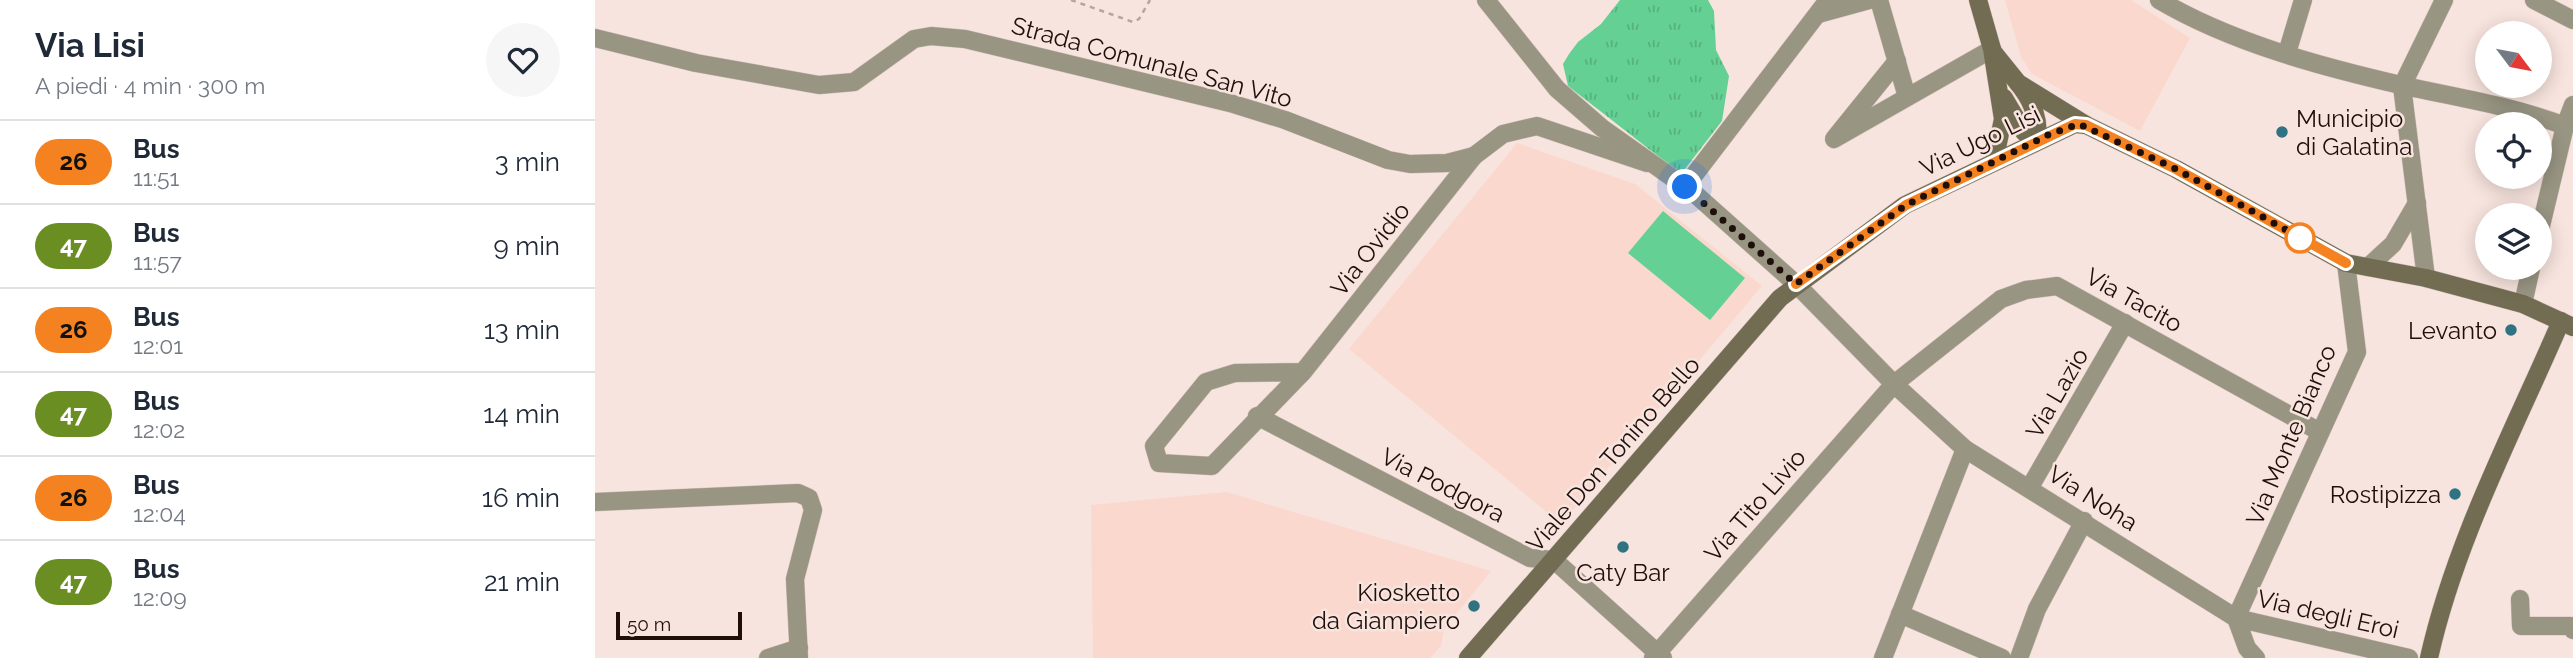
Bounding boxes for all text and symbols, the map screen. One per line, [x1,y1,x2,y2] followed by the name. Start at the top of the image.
[1008,11,1296,113] street label: Strada Comunale San Vito
[2475,21,2551,98] north arrow
[2475,21,2552,280] map controls
[486,23,560,97] button: heart
[35,26,145,65] text: Via Lisi
[35,72,265,99] text: A piedi · 4 min · 300 m
[1915,99,2045,183] street label: Via Ugo Lisi
[2296,104,2412,161] place label: Municipio di Galatina
[2475,112,2552,189] button: locate
[2274,124,2290,140] marker: Municipio di Galatina
[133,134,180,164] text: Bus
[59,147,88,176] text: 26
[495,147,560,177] text: 3 min
[133,164,179,191] text: 11:51
[1667,169,1702,204] your location
[1324,196,1416,302] street label: Via Ovidio
[2475,203,2552,280] button: layers
[133,218,180,248] text: Bus
[2285,223,2315,253] unlabelled marker
[60,231,87,260] text: 47
[493,231,560,261] text: 9 min
[133,248,182,275] text: 11:57
[2081,262,2187,338] street label: Via Tacito
[133,302,180,332] text: Bus
[59,315,88,344] text: 26
[484,315,560,345] text: 13 min
[2408,316,2497,345] place label: Levanto
[2503,322,2519,338] marker: Levanto
[133,332,183,359] text: 12:01
[2240,340,2342,530] street label: Via Monte Bianco
[2020,343,2094,443] street label: Via Lazio
[1520,350,1706,558] street label: Viale Don Tonino Bello
[133,386,180,416] text: Bus
[60,399,87,428] text: 47
[483,399,560,429] text: 14 min
[133,416,185,443] text: 12:02
[1376,441,1510,529] street label: Via Podgora
[1698,443,1812,567] street label: Via Tito Livio
[2043,459,2143,537] street label: Via Noha
[133,470,180,500] text: Bus
[2330,480,2441,509] place label: Rostipizza
[59,483,88,512] text: 26
[482,483,560,513] text: 16 min
[2447,486,2463,502] marker: Rostipizza
[133,500,186,527] text: 12:04
[1615,539,1631,555] marker: Caty Bar
[133,554,180,584] text: Bus
[1576,558,1670,587] place label: Caty Bar
[60,567,87,596] text: 47
[484,567,560,597] text: 21 min
[1312,578,1460,635] place label: Kiosketto da Giampiero
[133,584,187,611] text: 12:09
[2254,584,2402,644] street label: Via degli Eroi
[1466,598,1482,614] marker: Kiosketto da Giampiero
[616,609,742,641] scale bar
[627,613,671,635] text: 50 m

